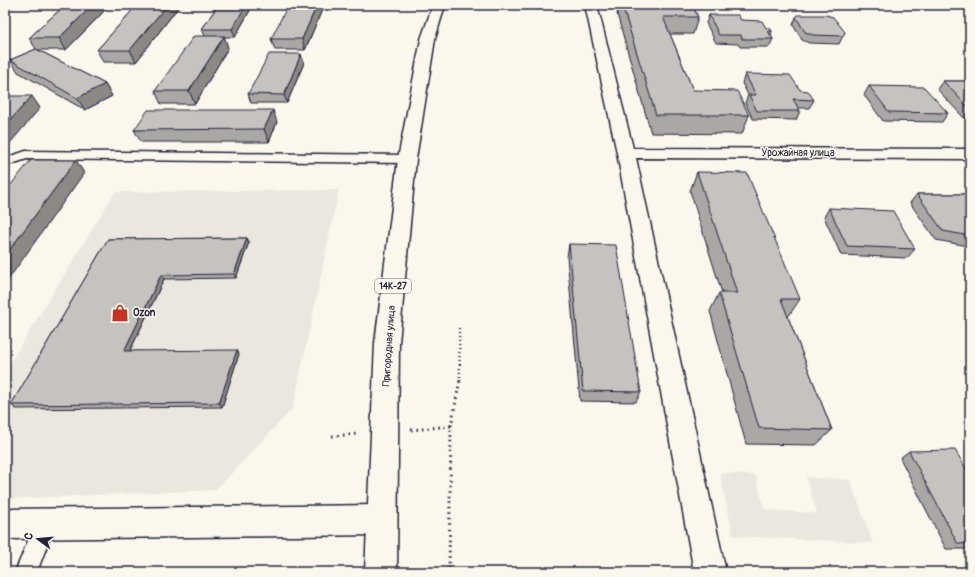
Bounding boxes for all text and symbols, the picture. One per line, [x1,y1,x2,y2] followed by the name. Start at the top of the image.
[761,147,835,159] street label: Урожайная улица
[375,279,411,293] road number: 14К-27
[110,303,130,323] shop icon: Ozon
[380,305,398,387] street label: Пригородная улица
[133,307,156,319] place label: Ozon
[18,519,58,559] north arrow
[22,531,36,541] text: С

